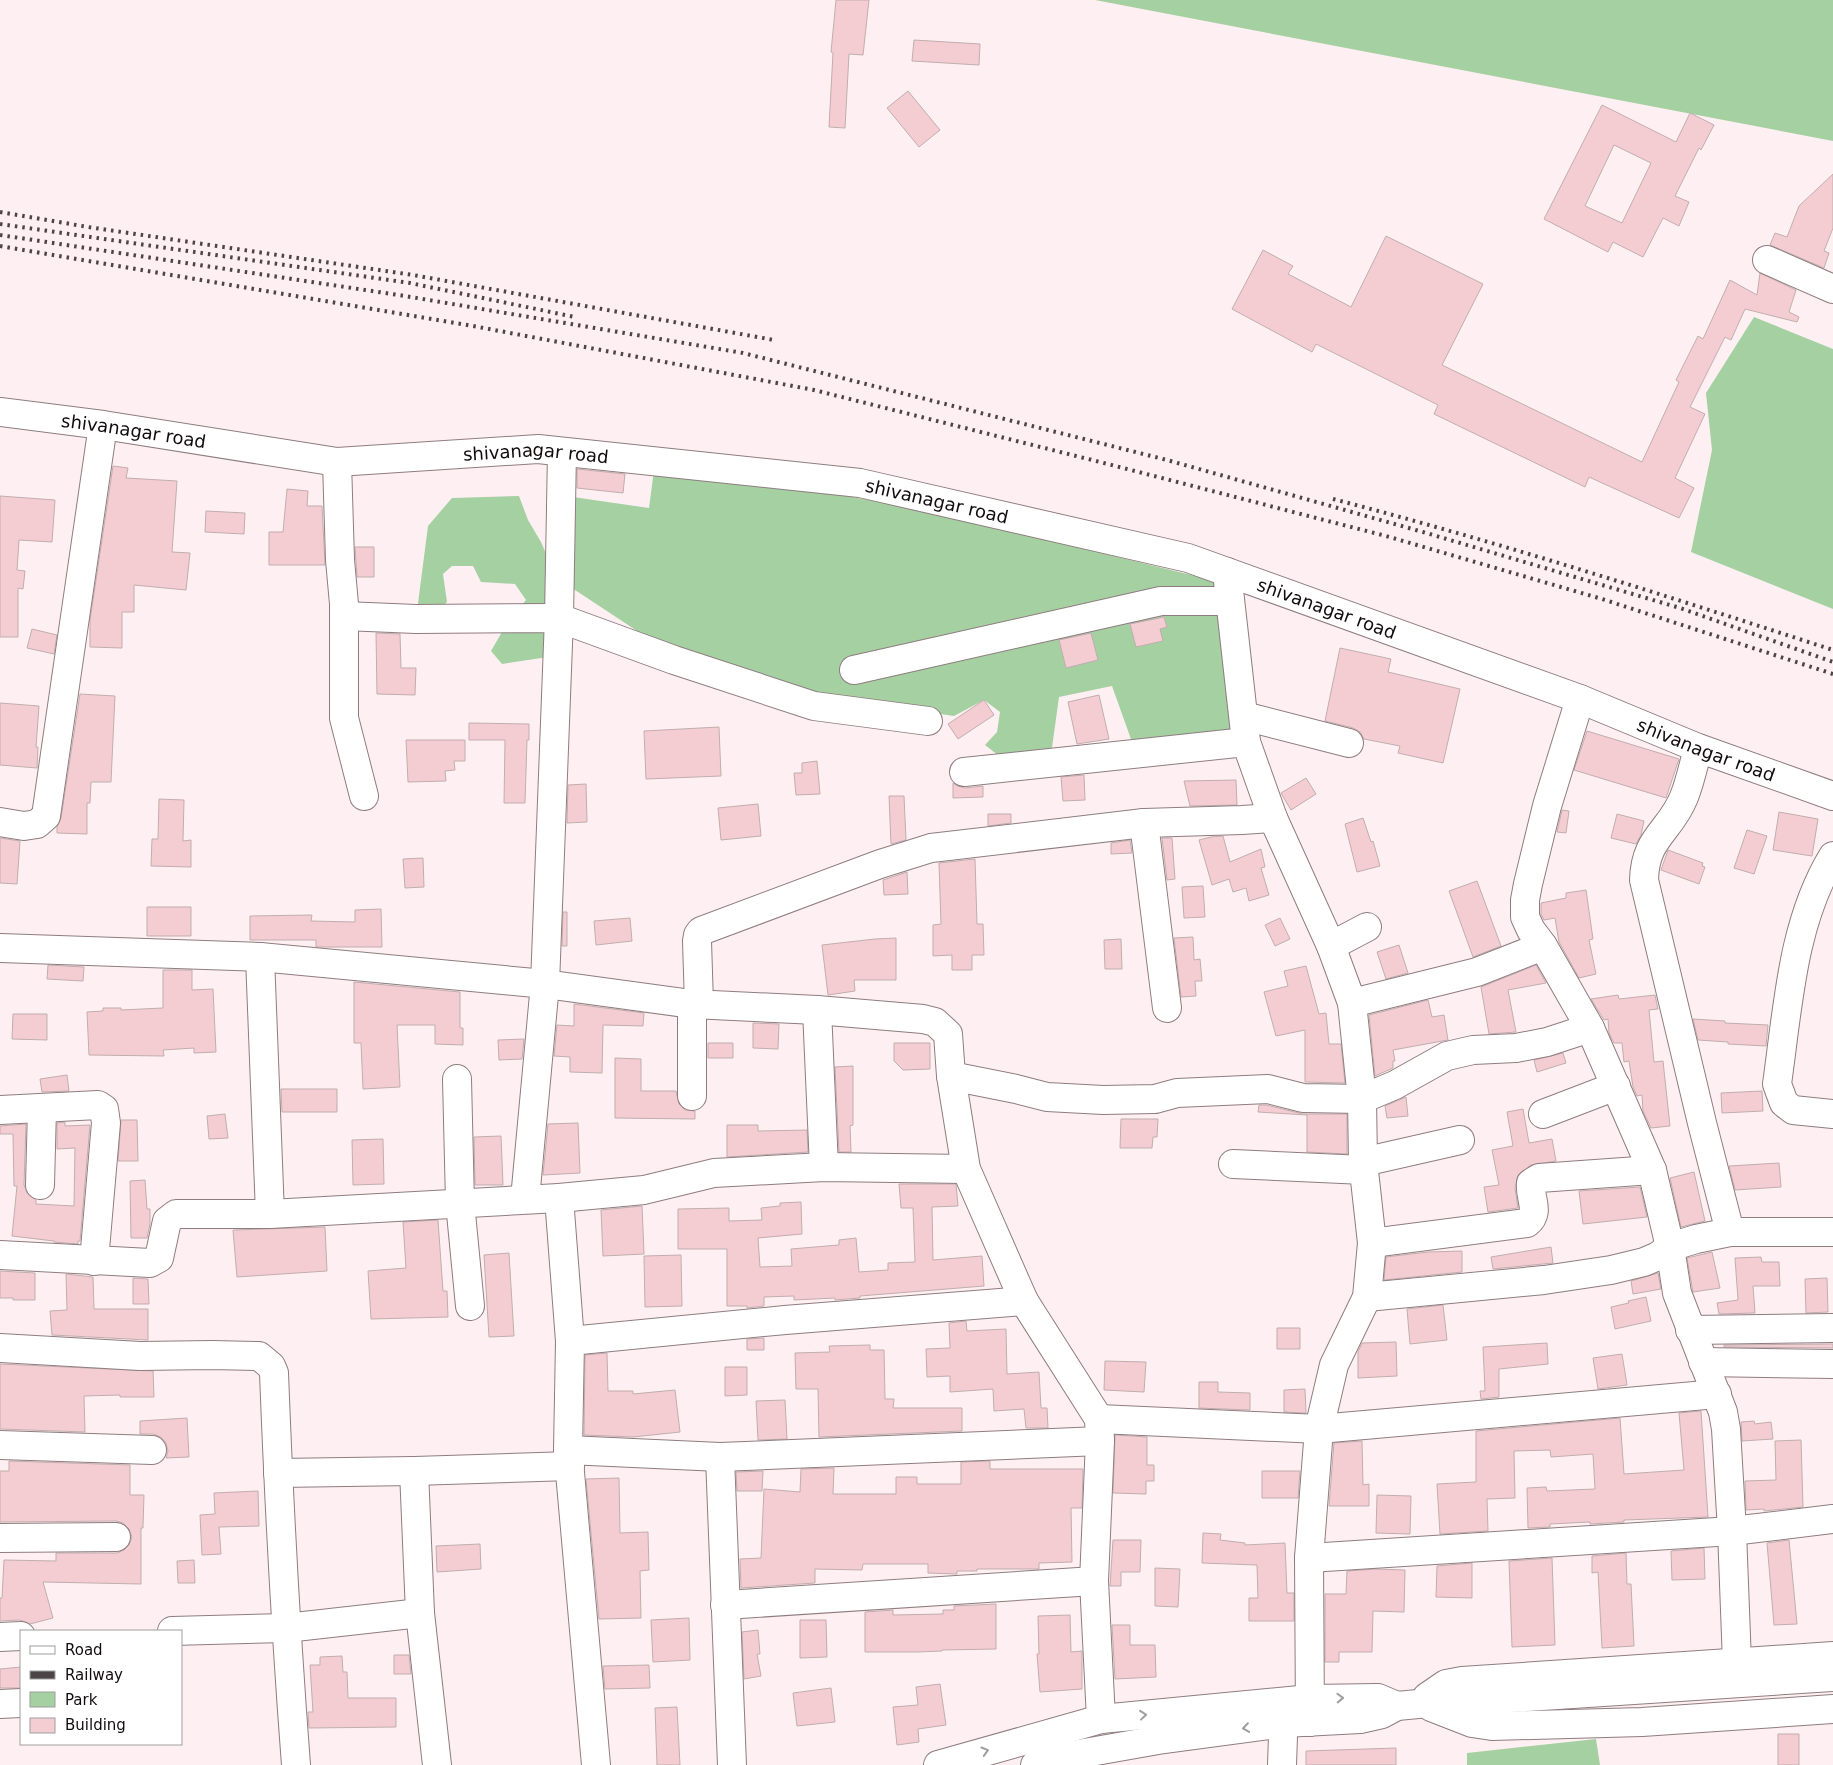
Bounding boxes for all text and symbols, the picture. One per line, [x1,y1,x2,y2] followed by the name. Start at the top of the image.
[60,409,208,452] street label: shivanagar road
[462,438,610,467] street label: shivanagar road
[864,474,1011,527] street label: shivanagar road
[1255,573,1399,643] street label: shivanagar road
[1634,713,1778,785] street label: shivanagar road
[20,1630,182,1745] legend
[65,1641,103,1659] text: Road
[65,1666,123,1684] text: Railway
[65,1691,98,1709] text: Park
[1336,1693,1344,1703] one-way arrow
[1139,1709,1147,1720] one-way arrow
[65,1716,126,1734] text: Building
[1242,1723,1251,1733] one-way arrow
[980,1747,988,1757] one-way arrow

